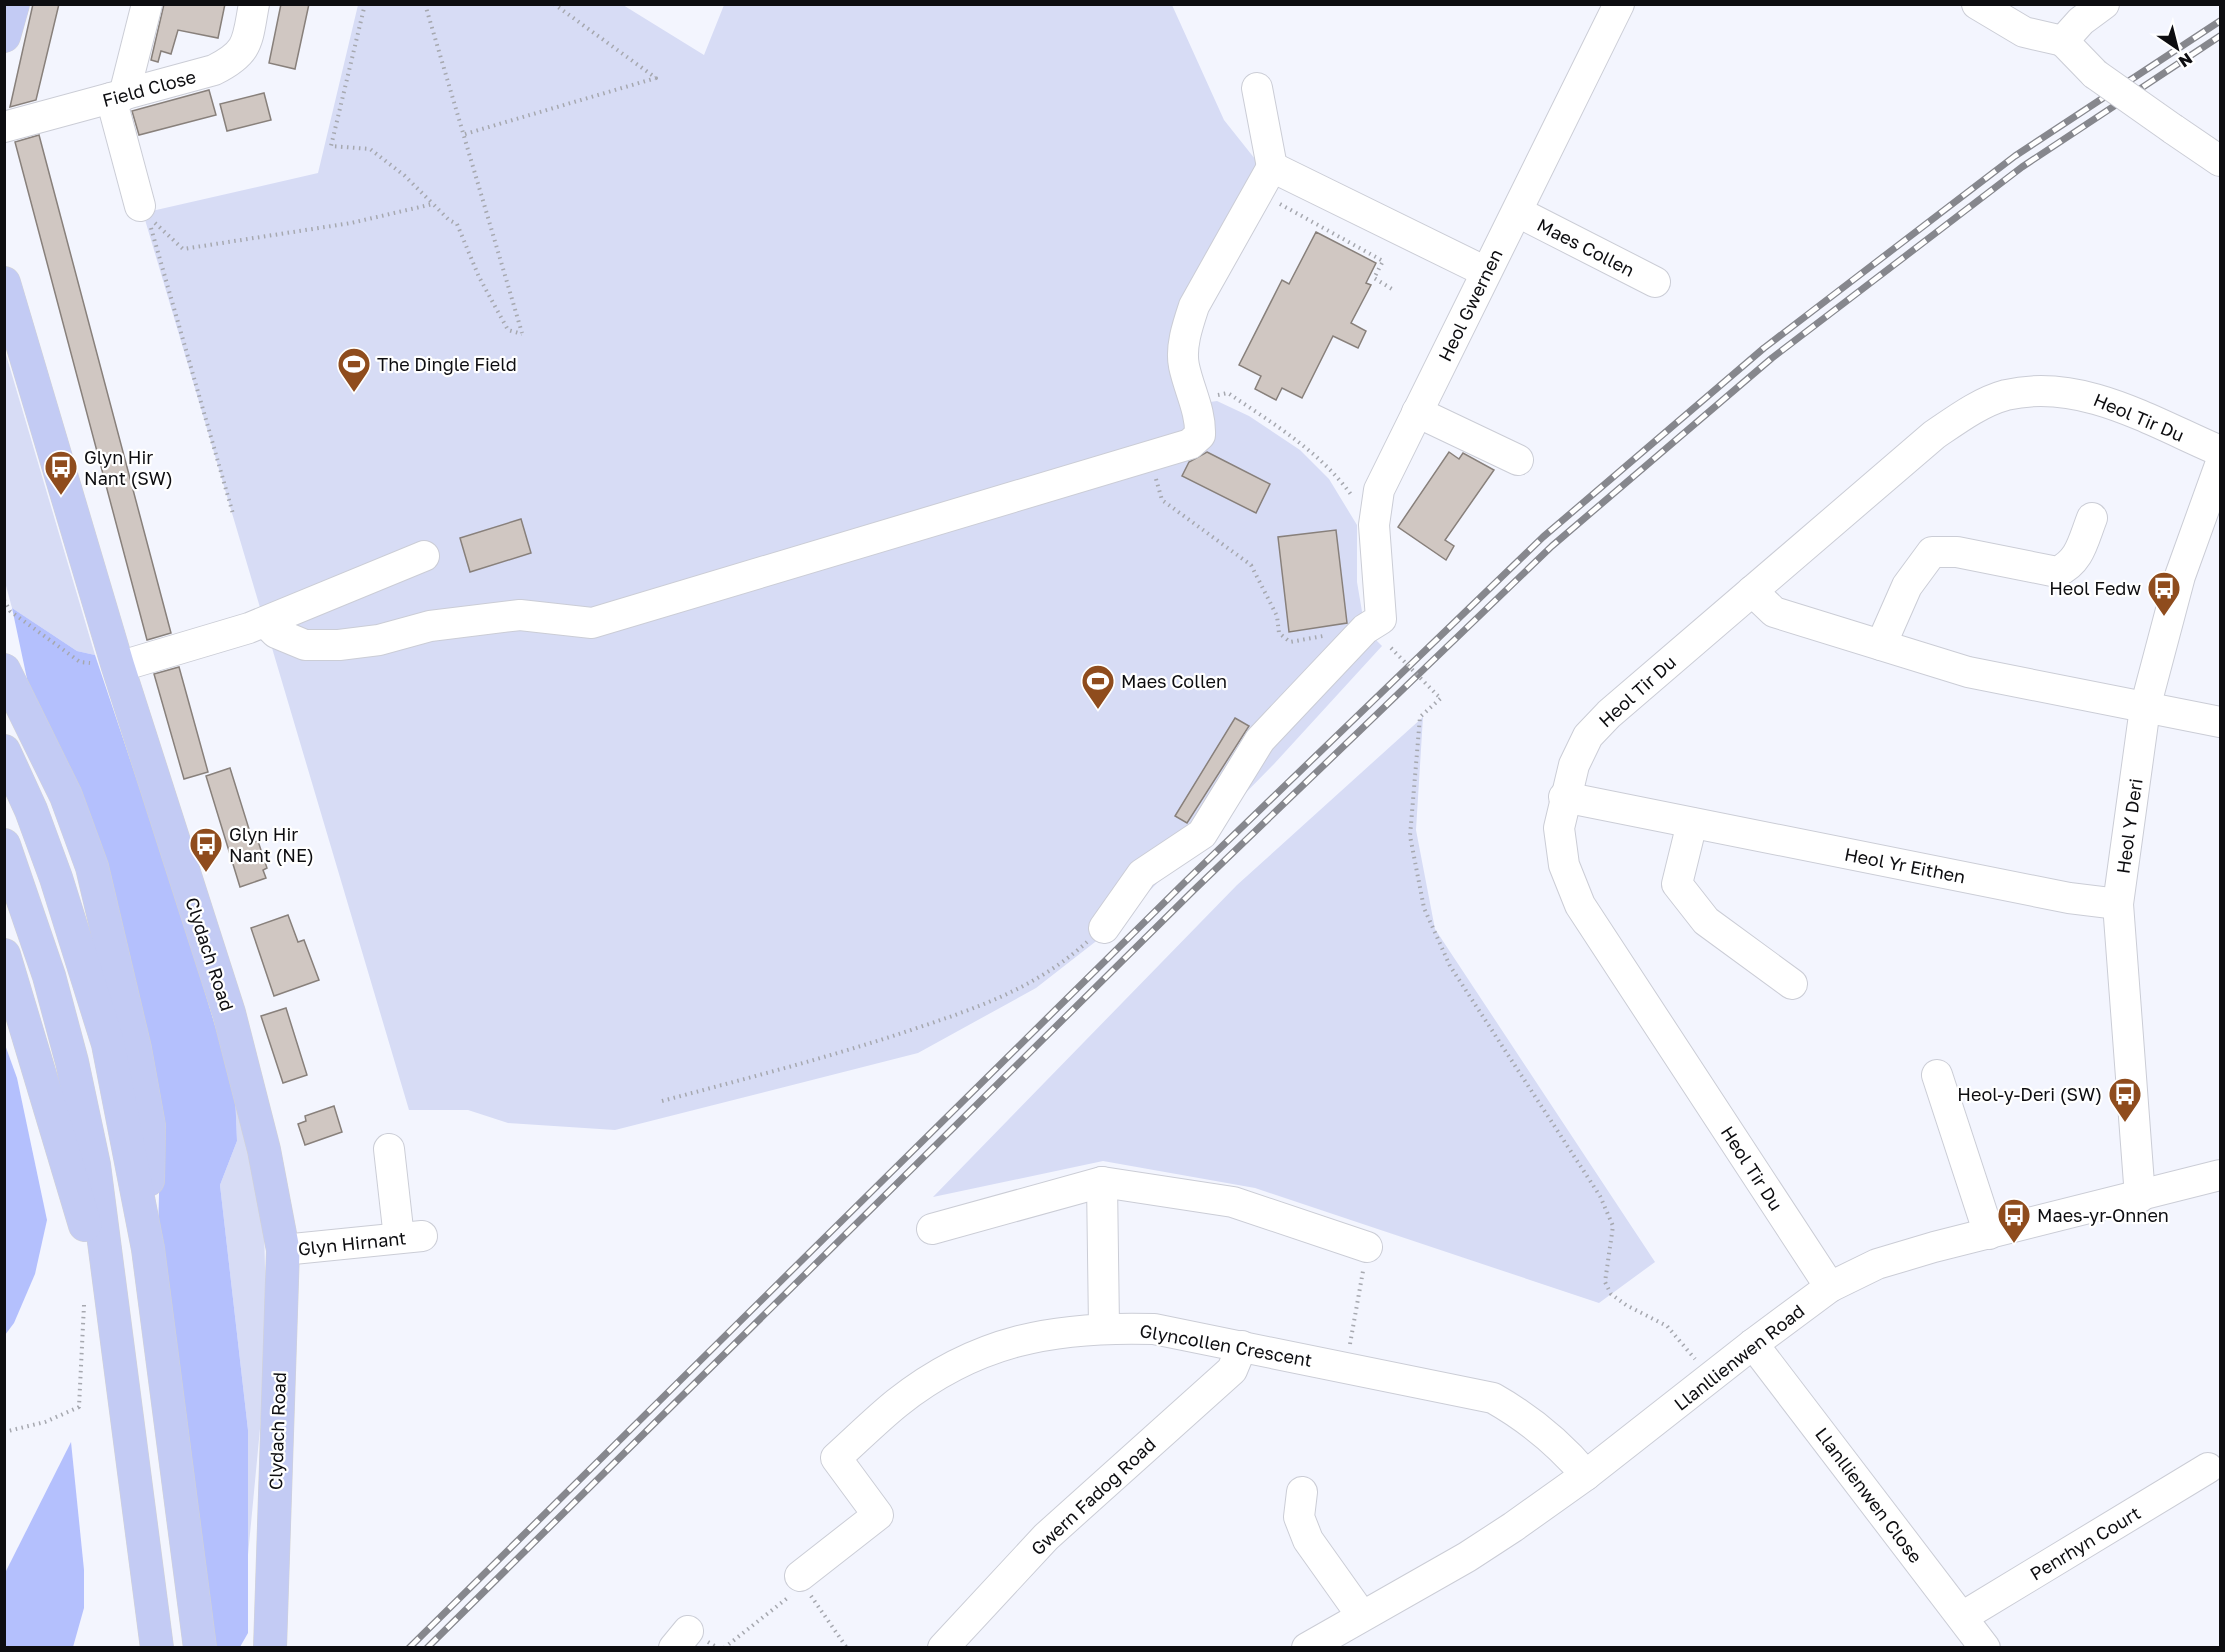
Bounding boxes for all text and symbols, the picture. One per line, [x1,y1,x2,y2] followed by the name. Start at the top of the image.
[2147,18,2207,78] north arrow
[2175,49,2196,72] text: N
[100,65,198,111] street label: Field Close
[1534,213,1638,281] street label: Maes Collen
[1433,245,1507,365] street label: Heol Gwernen
[336,346,372,393] sports icon: The Dingle Field
[377,353,517,375] place label: The Dingle Field
[2090,388,2188,446] street label: Heol Tir Du
[84,446,173,489] place label: Glyn Hir Nant (SW)
[43,449,79,496] bus stop icon: Glyn Hir Nant (SW)
[2146,570,2182,617] bus stop icon: Heol Fedw
[2049,577,2141,599] place label: Heol Fedw
[1594,651,1680,731] street label: Heol Tir Du
[1080,663,1116,710] sports icon: Maes Collen
[1121,670,1227,692] place label: Maes Collen
[2111,777,2147,875] street label: Heol Y Deri
[229,823,314,866] place label: Glyn Hir Nant (NE)
[188,826,224,873] bus stop icon: Glyn Hir Nant (NE)
[1843,842,1967,888] street label: Heol Yr Eithen
[181,894,239,1014] street label: Clydach Road
[2107,1076,2143,1123] bus stop icon: Heol-y-Deri (SW)
[1957,1083,2102,1105] place label: Heol-y-Deri (SW)
[1717,1122,1787,1214] street label: Heol Tir Du
[1996,1197,2032,1244] bus stop icon: Maes-yr-Onnen
[2037,1204,2169,1226] place label: Maes-yr-Onnen
[297,1226,407,1260] street label: Glyn Hirnant
[1669,1299,1809,1415] street label: Llanllienwen Road
[1138,1319,1314,1371] street label: Glyncollen Crescent
[264,1372,290,1490] street label: Clydach Road
[1811,1423,1927,1567] street label: Llanllienwen Close
[1026,1433,1160,1559] street label: Gwern Fadog Road
[2026,1501,2144,1585] street label: Penrhyn Court

